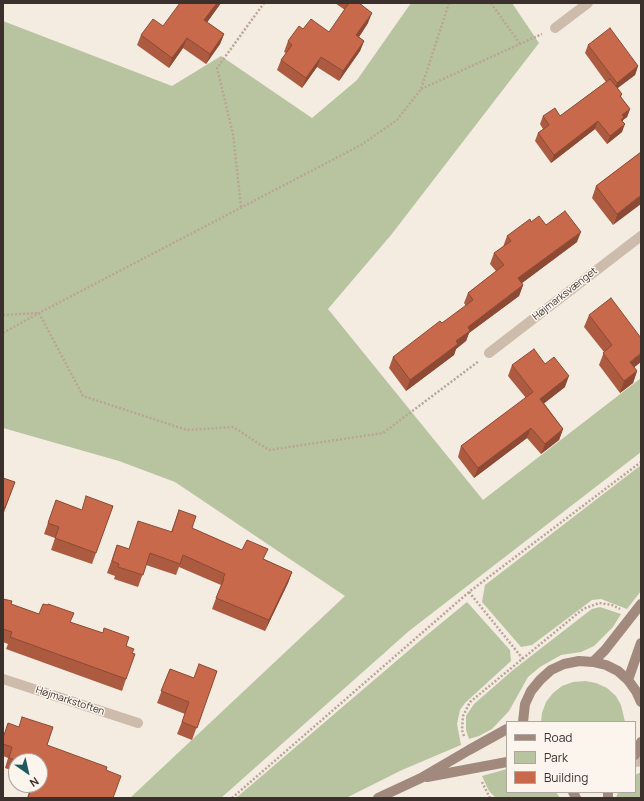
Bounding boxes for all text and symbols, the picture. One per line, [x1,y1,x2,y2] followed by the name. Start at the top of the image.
[530,265,600,323] street label: Højmarksvænget
[34,684,106,718] street label: Højmarkstoften
[506,721,636,793] legend
[544,729,572,746] text: Road
[544,749,568,766] text: Park
[8,753,48,793] north arrow
[544,769,588,786] text: Building
[27,774,42,791] text: N

